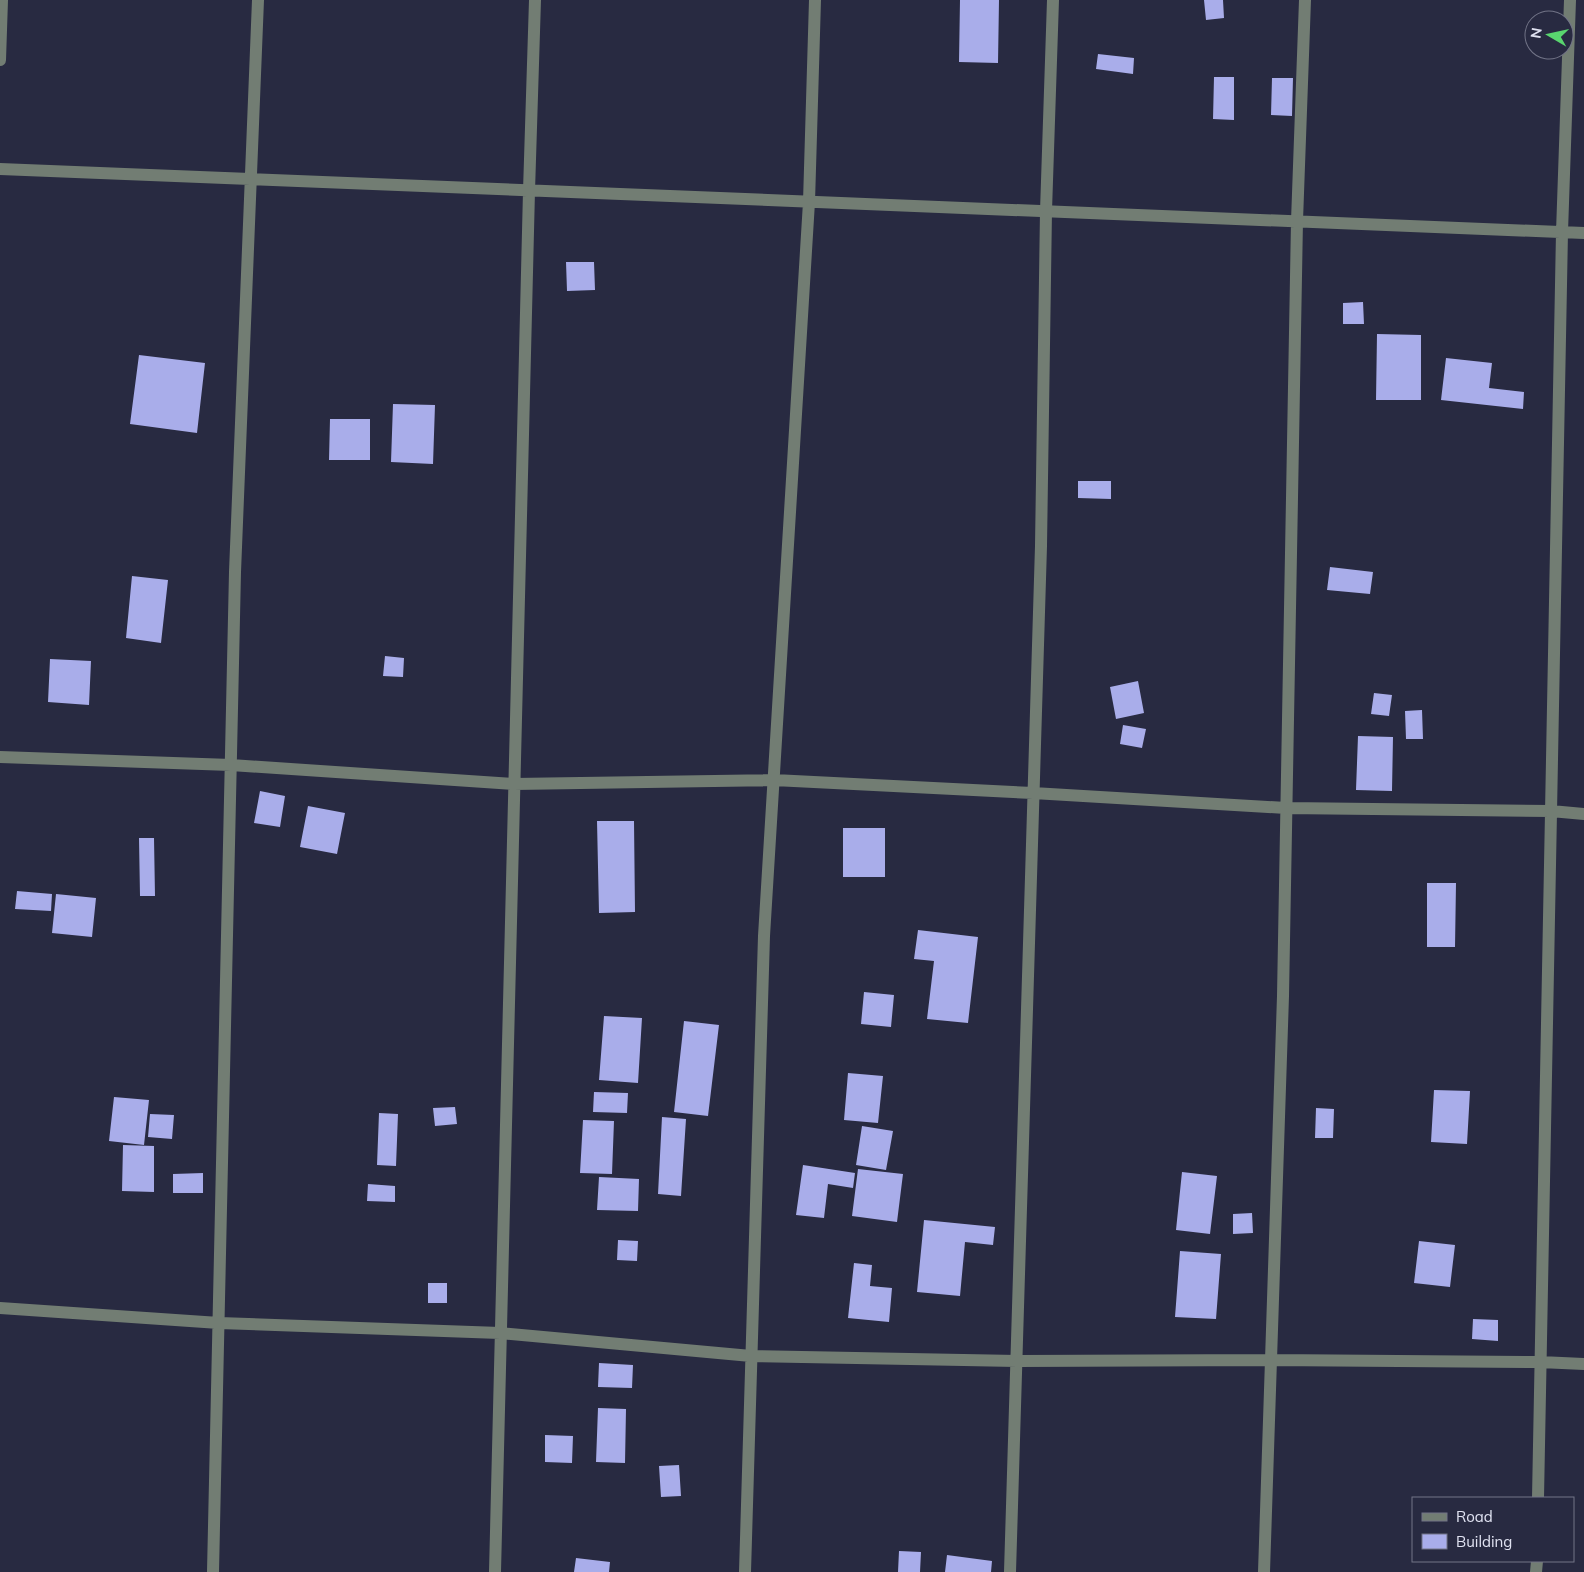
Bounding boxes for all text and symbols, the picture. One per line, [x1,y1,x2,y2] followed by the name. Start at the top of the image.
[1524,10,1574,60] north arrow
[1526,26,1546,40] text: N
[1412,1497,1574,1562] legend
[1456,1507,1493,1526] text: Road
[1456,1532,1512,1551] text: Building

